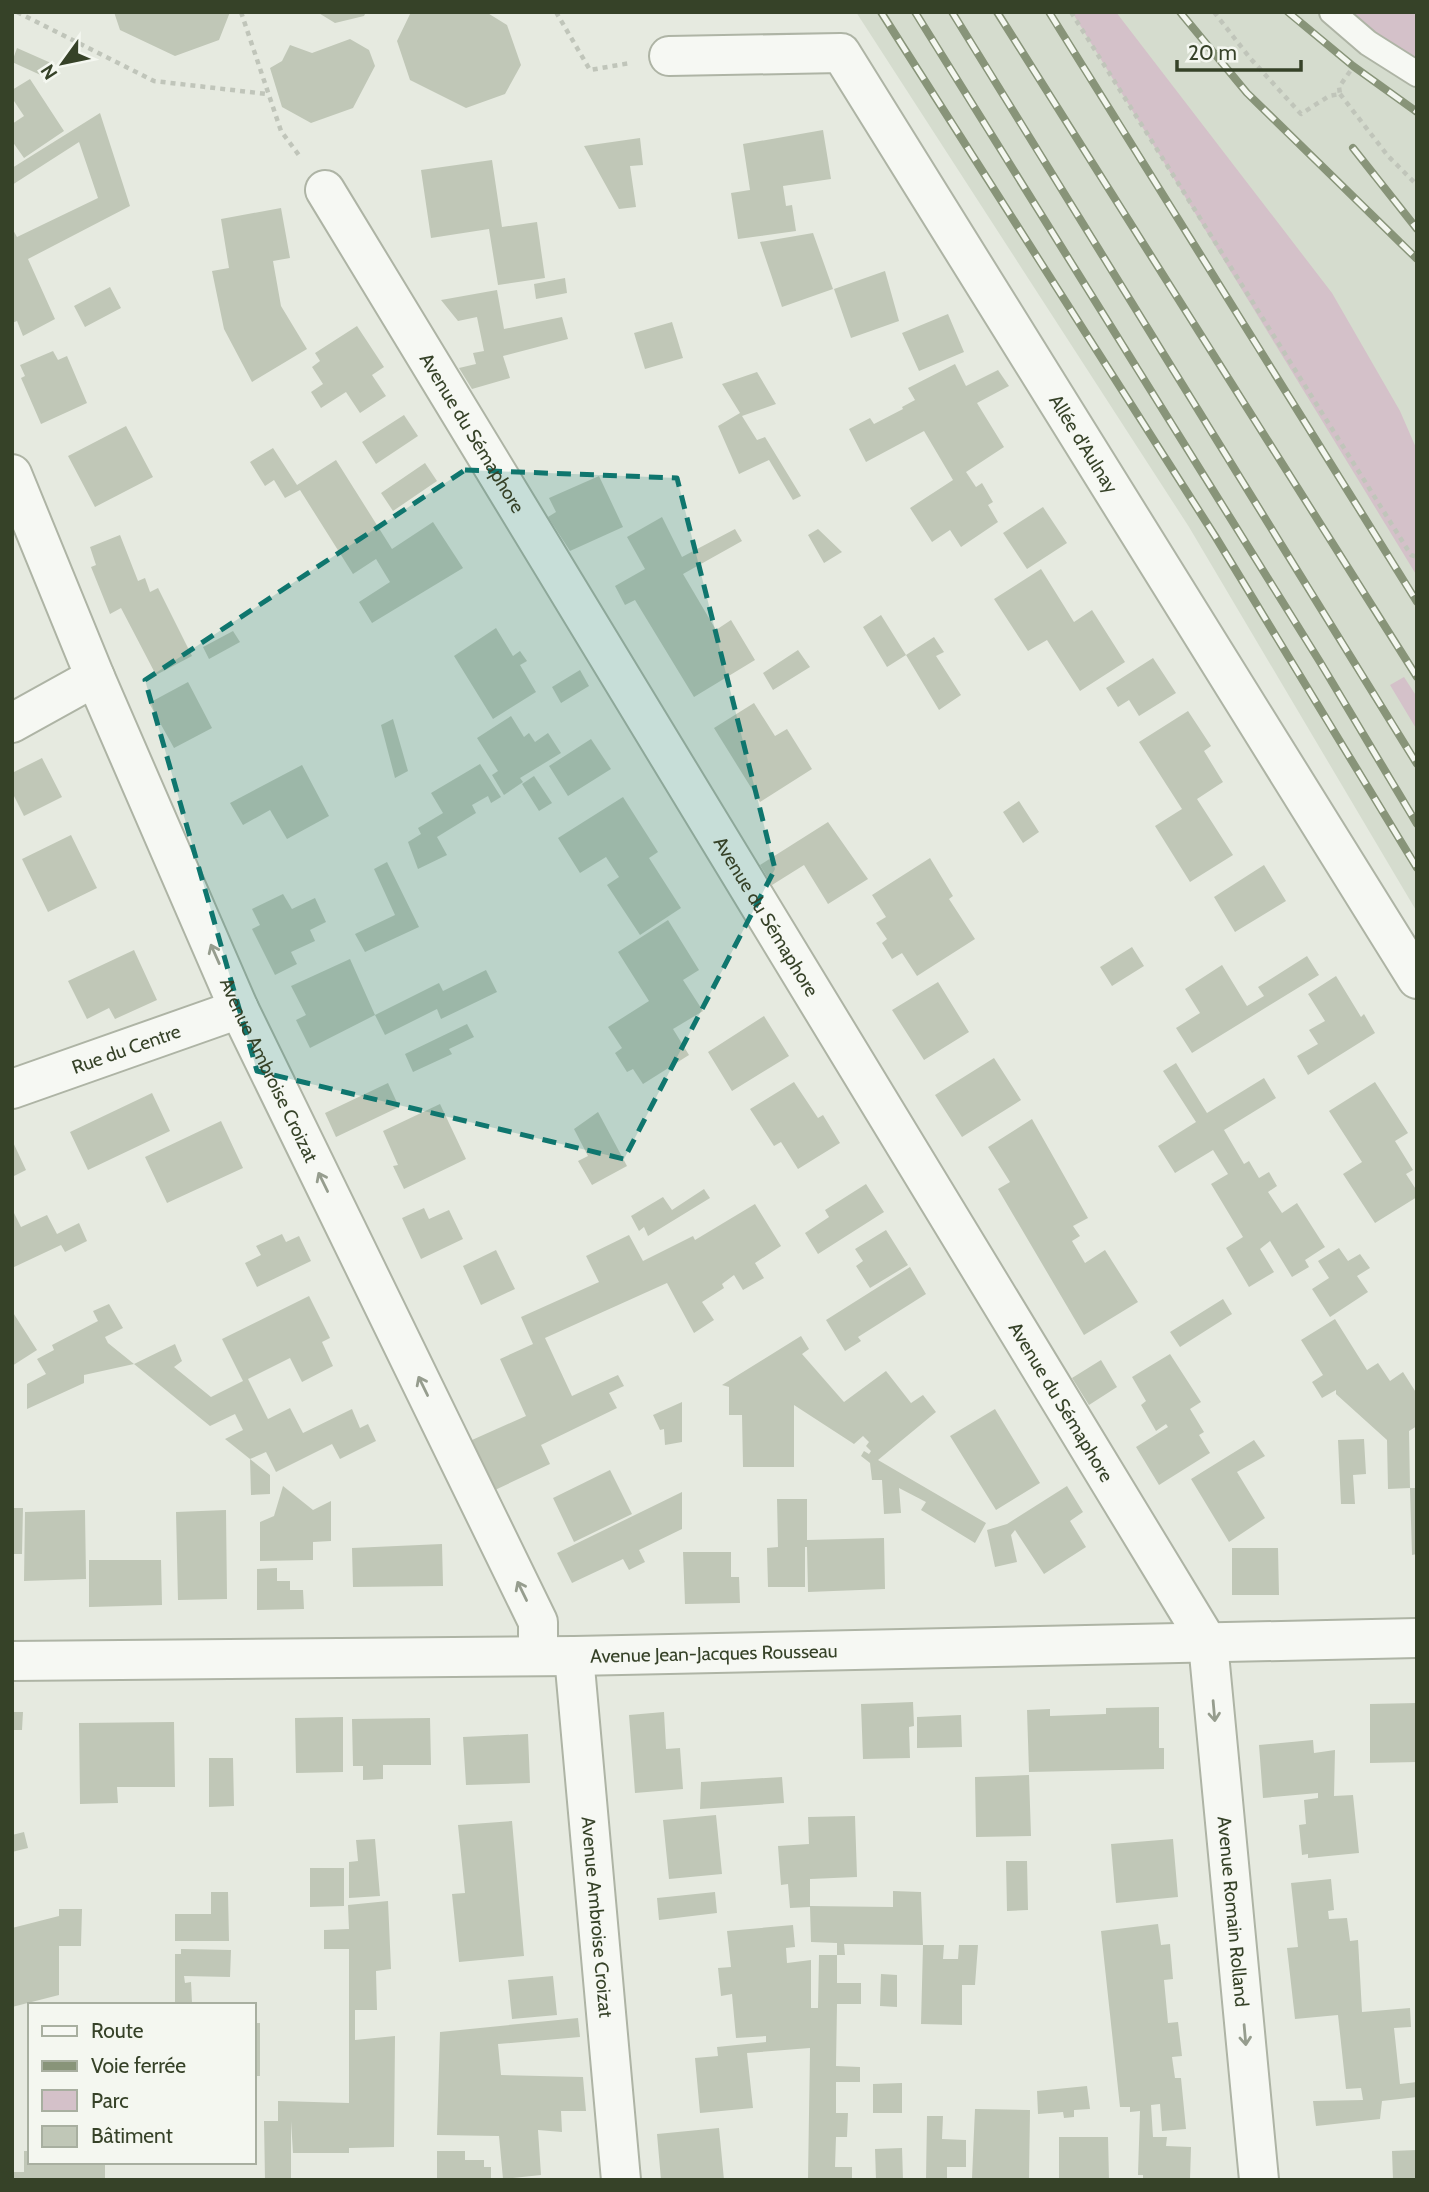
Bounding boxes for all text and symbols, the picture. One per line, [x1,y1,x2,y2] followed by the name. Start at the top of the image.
[28,28,98,98] north arrow
[1177,28,1301,72] scale bar
[1188,40,1237,65] text: 20 m
[36,60,62,84] text: N
[415,349,530,517] street label: Avenue du Sémaphore
[1045,390,1124,498] street label: Allée d'Aulnay
[709,832,824,1001] street label: Avenue du Sémaphore
[208,944,221,965] one-way arrow
[215,974,324,1166] street label: Avenue Ambroise Croizat
[69,1019,184,1079] street label: Rue du Centre
[316,1172,329,1193] one-way arrow
[1004,1318,1119,1486] street label: Avenue du Sémaphore
[415,1376,429,1397] one-way arrow
[515,1581,529,1602] one-way arrow
[590,1639,838,1667] street label: Avenue Jean-Jacques Rousseau
[1208,1699,1221,1722] one-way arrow
[577,1815,618,2019] street label: Avenue Ambroise Croizat
[1213,1815,1254,2008] street label: Avenue Romain Rolland
[28,2003,256,2164] legend
[91,2018,144,2043] text: Route
[1239,2023,1252,2046] one-way arrow
[91,2053,186,2078] text: Voie ferrée
[91,2088,129,2113] text: Parc
[91,2123,173,2148] text: Bâtiment

